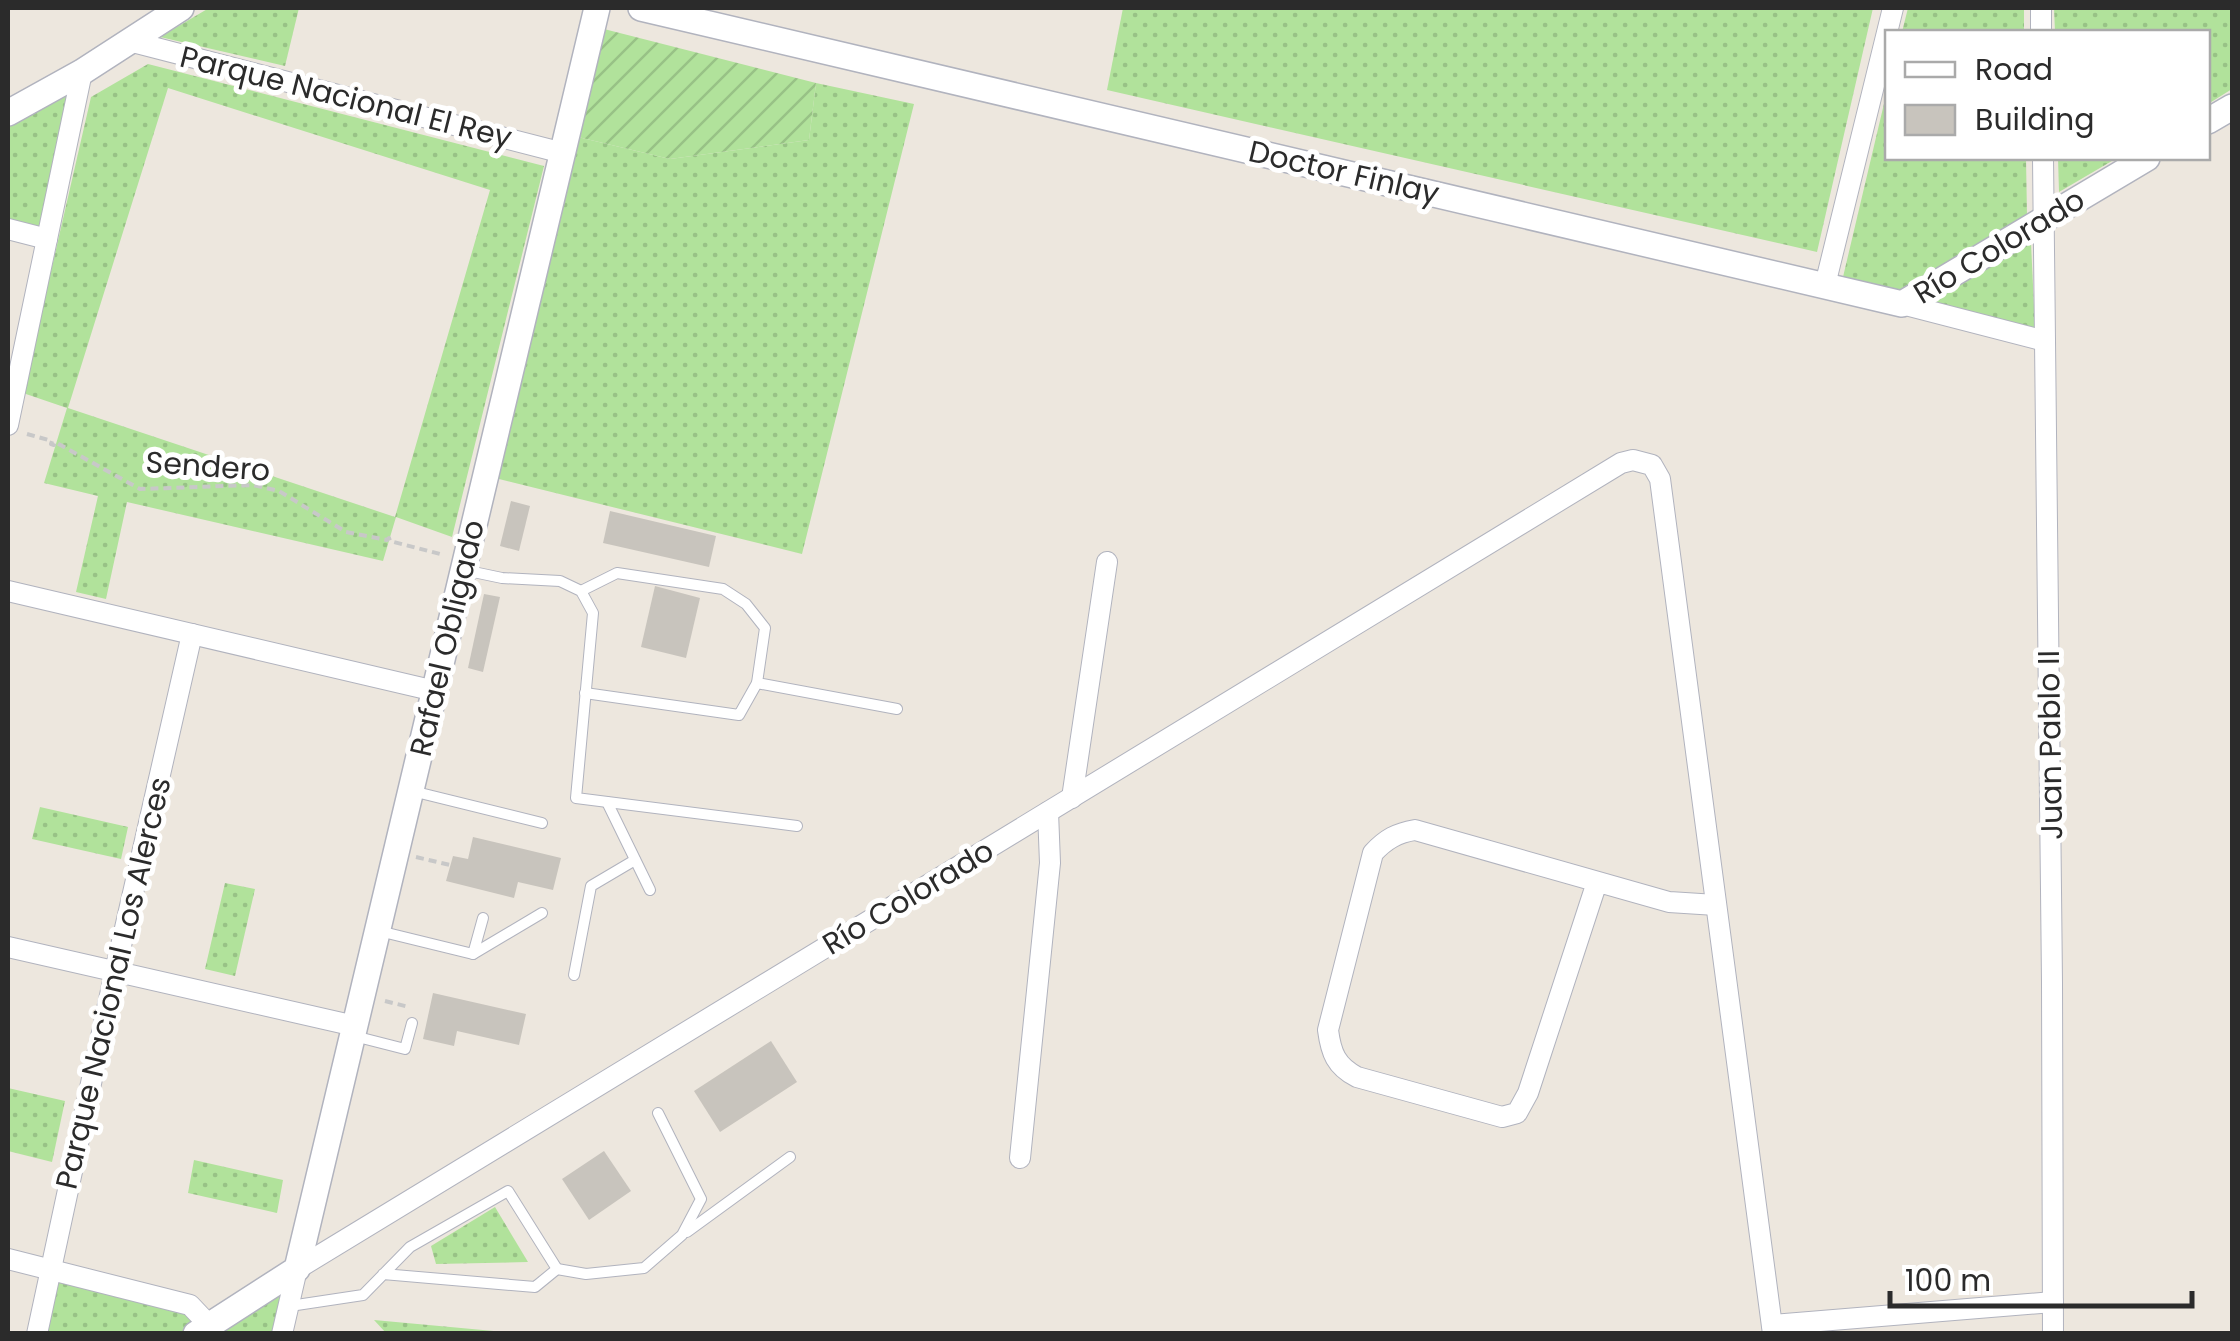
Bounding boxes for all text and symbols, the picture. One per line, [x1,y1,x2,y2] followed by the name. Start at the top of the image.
[1885,30,2210,160] legend
[176,35,516,159] street label: Parque Nacional El Rey
[1975,48,2053,91] text: Road
[1975,98,2095,141] text: Building
[1245,129,1444,215] street label: Doctor Finlay
[1905,178,2093,314] street label: Río Colorado
[144,440,272,492] street label: Sendero
[399,516,495,760] street label: Rafael Obligado
[2027,650,2073,840] street label: Juan Pablo II
[45,773,181,1193] street label: Parque Nacional Los Alerces
[814,829,1002,965] street label: Río Colorado
[1890,1246,2192,1308] scale bar
[1905,1259,1991,1302] text: 100 m

